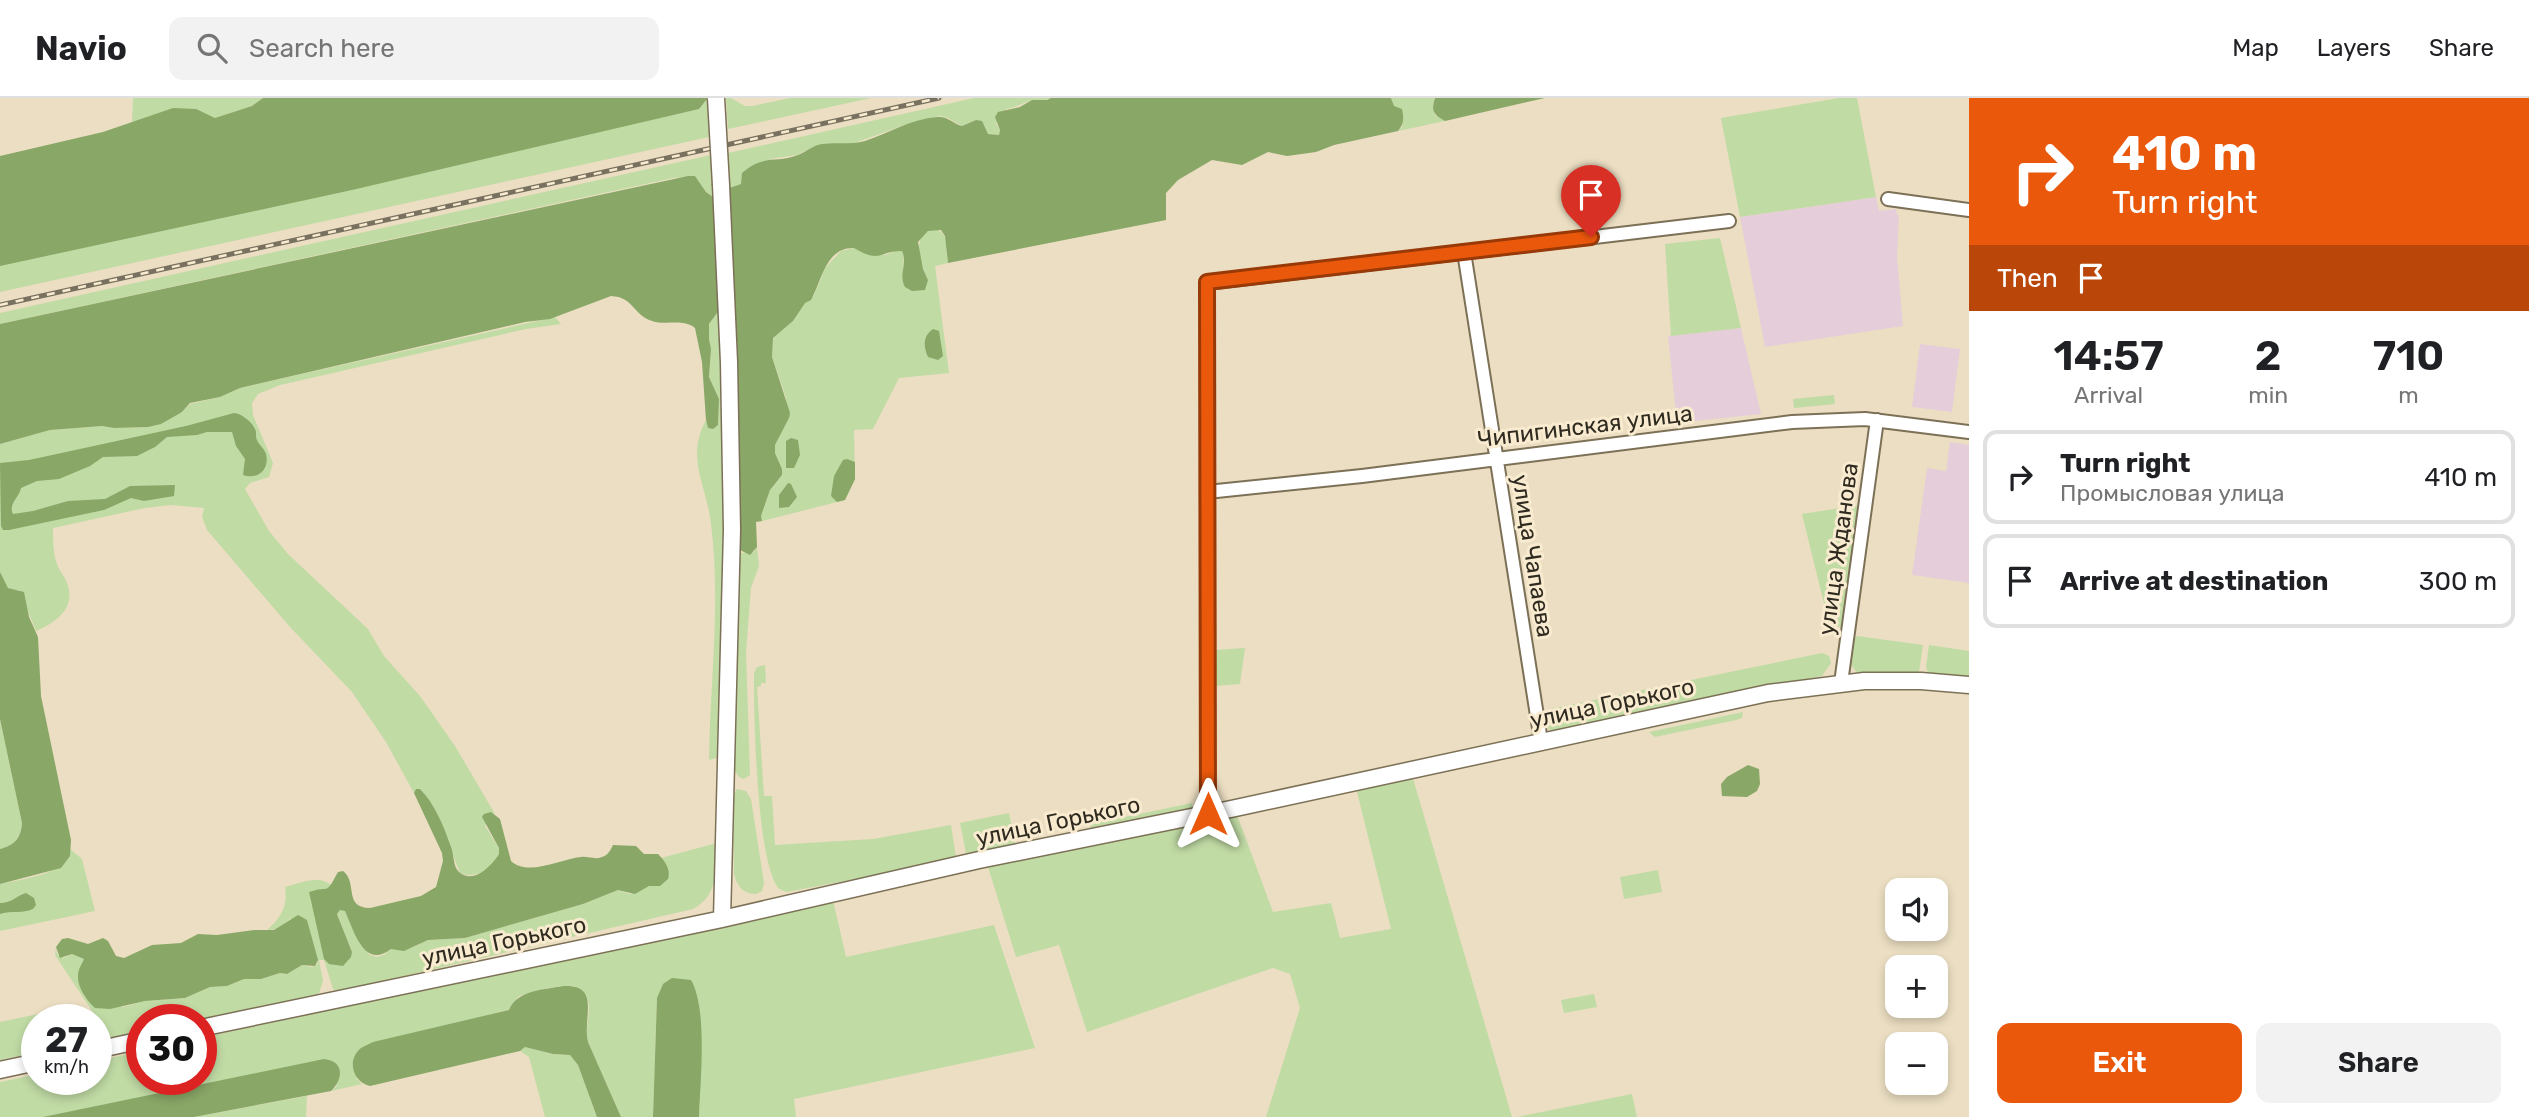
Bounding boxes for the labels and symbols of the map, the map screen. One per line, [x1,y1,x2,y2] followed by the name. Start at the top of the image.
[1561,165,1621,237] pin
[1476,399,1694,453] street label: Чипигинская улица
[1812,461,1864,637] street label: улица Жданова
[1506,473,1560,639] street label: улица Чапаева
[1527,672,1697,734] street label: улица Горького
[1171,777,1245,851] position arrow
[973,790,1143,852] street label: улица Горького
[419,910,589,972] street label: улица Горького
[126,1004,217,1095] speed limit sign: 30

